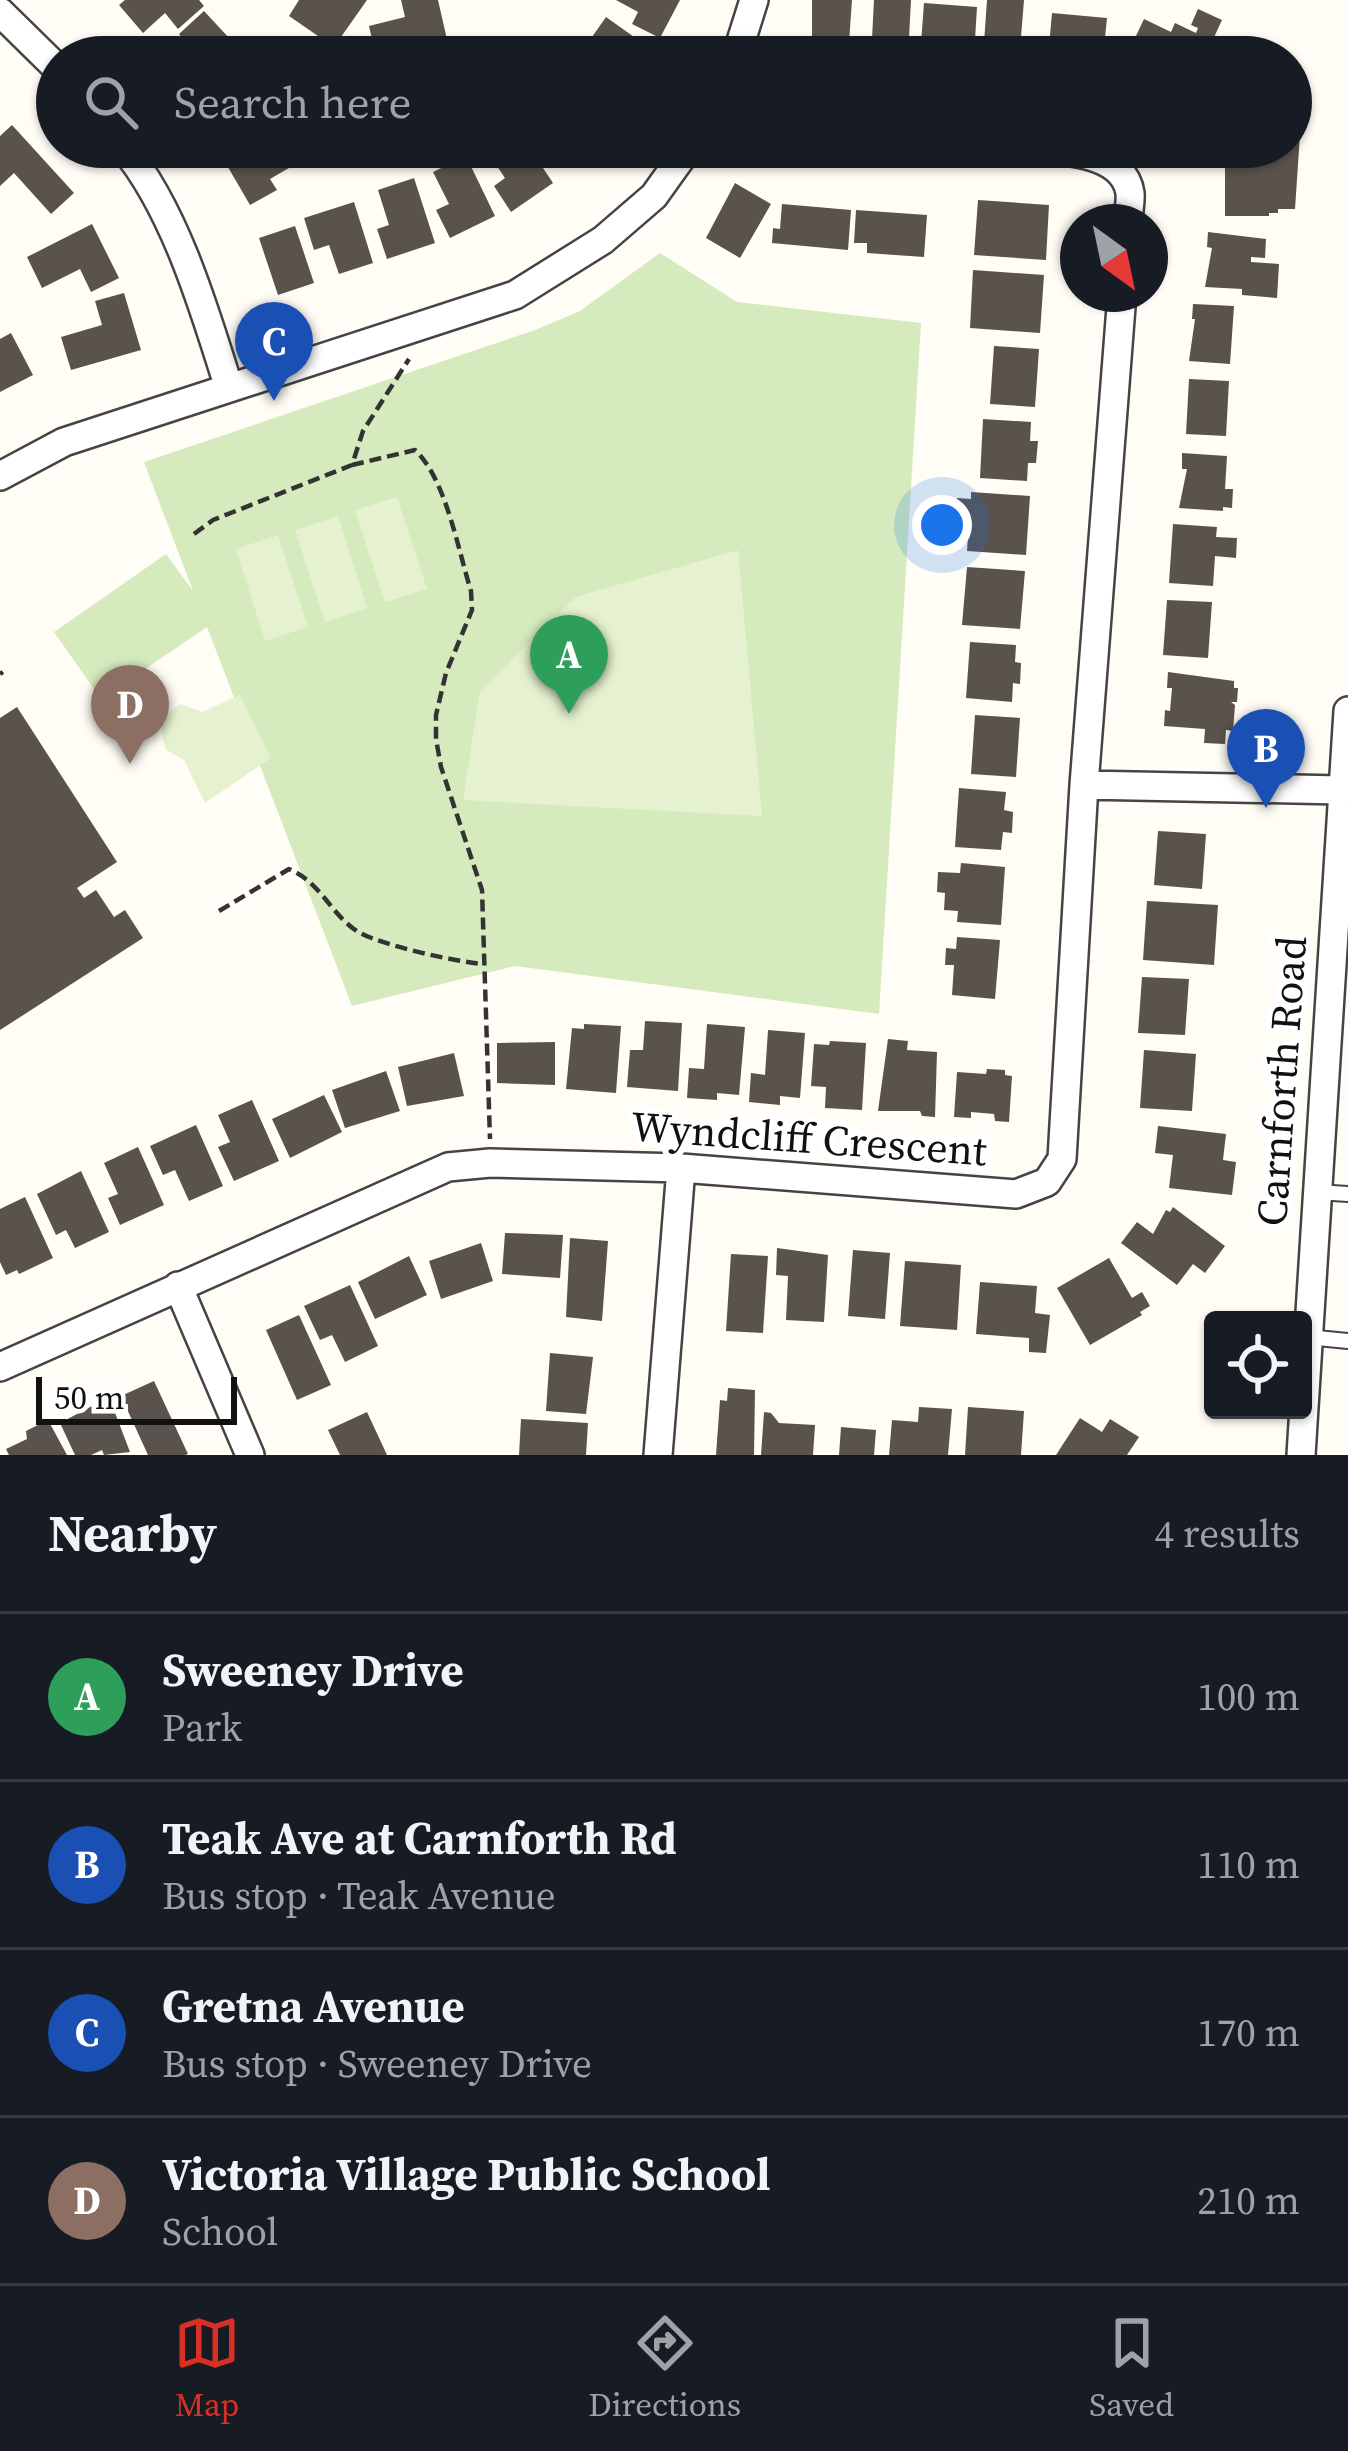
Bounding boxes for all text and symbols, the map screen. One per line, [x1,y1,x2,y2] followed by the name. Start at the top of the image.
[36,36,1312,168] search box
[78,69,144,135] icon: search
[174,71,411,133] text: Search here
[1060,204,1168,312] north arrow
[235,302,313,401] pin: C
[912,495,972,555] your location
[530,615,608,714] pin: A
[91,665,169,764] pin: D
[1227,709,1305,808] pin: B
[1242,934,1320,1228] street label: Carnforth Road
[629,1097,989,1179] street label: Wyndcliff Crescent
[1204,1311,1312,1419] map controls
[1204,1311,1312,1419] button: locate
[36,1371,237,1424] scale bar
[54,1375,124,1420] text: 50 m
[48,1498,217,1568] text: Nearby
[1155,1507,1300,1560] text: 4 results
[162,1639,464,1701] text: Sweeney Drive
[74,1670,100,1723] text: A
[1197,1670,1300,1723] text: 100 m
[162,1701,242,1754] text: Park
[162,1807,677,1869] text: Teak Ave at Carnforth Rd
[74,1838,100,1891] text: B
[1197,1838,1300,1891] text: 110 m
[162,1869,556,1922] text: Bus stop · Teak Avenue
[162,1975,465,2037] text: Gretna Avenue
[75,2006,99,2059] text: C
[1197,2006,1300,2059] text: 170 m
[162,2037,592,2090] text: Bus stop · Sweeney Drive
[162,2143,771,2205] text: Victoria Village Public School
[73,2174,101,2227] text: D
[1197,2174,1300,2227] text: 210 m
[162,2205,278,2258] text: School
[174,2310,240,2427] tab: Map
[588,2310,741,2427] tab: Directions
[1089,2310,1174,2427] tab: Saved

